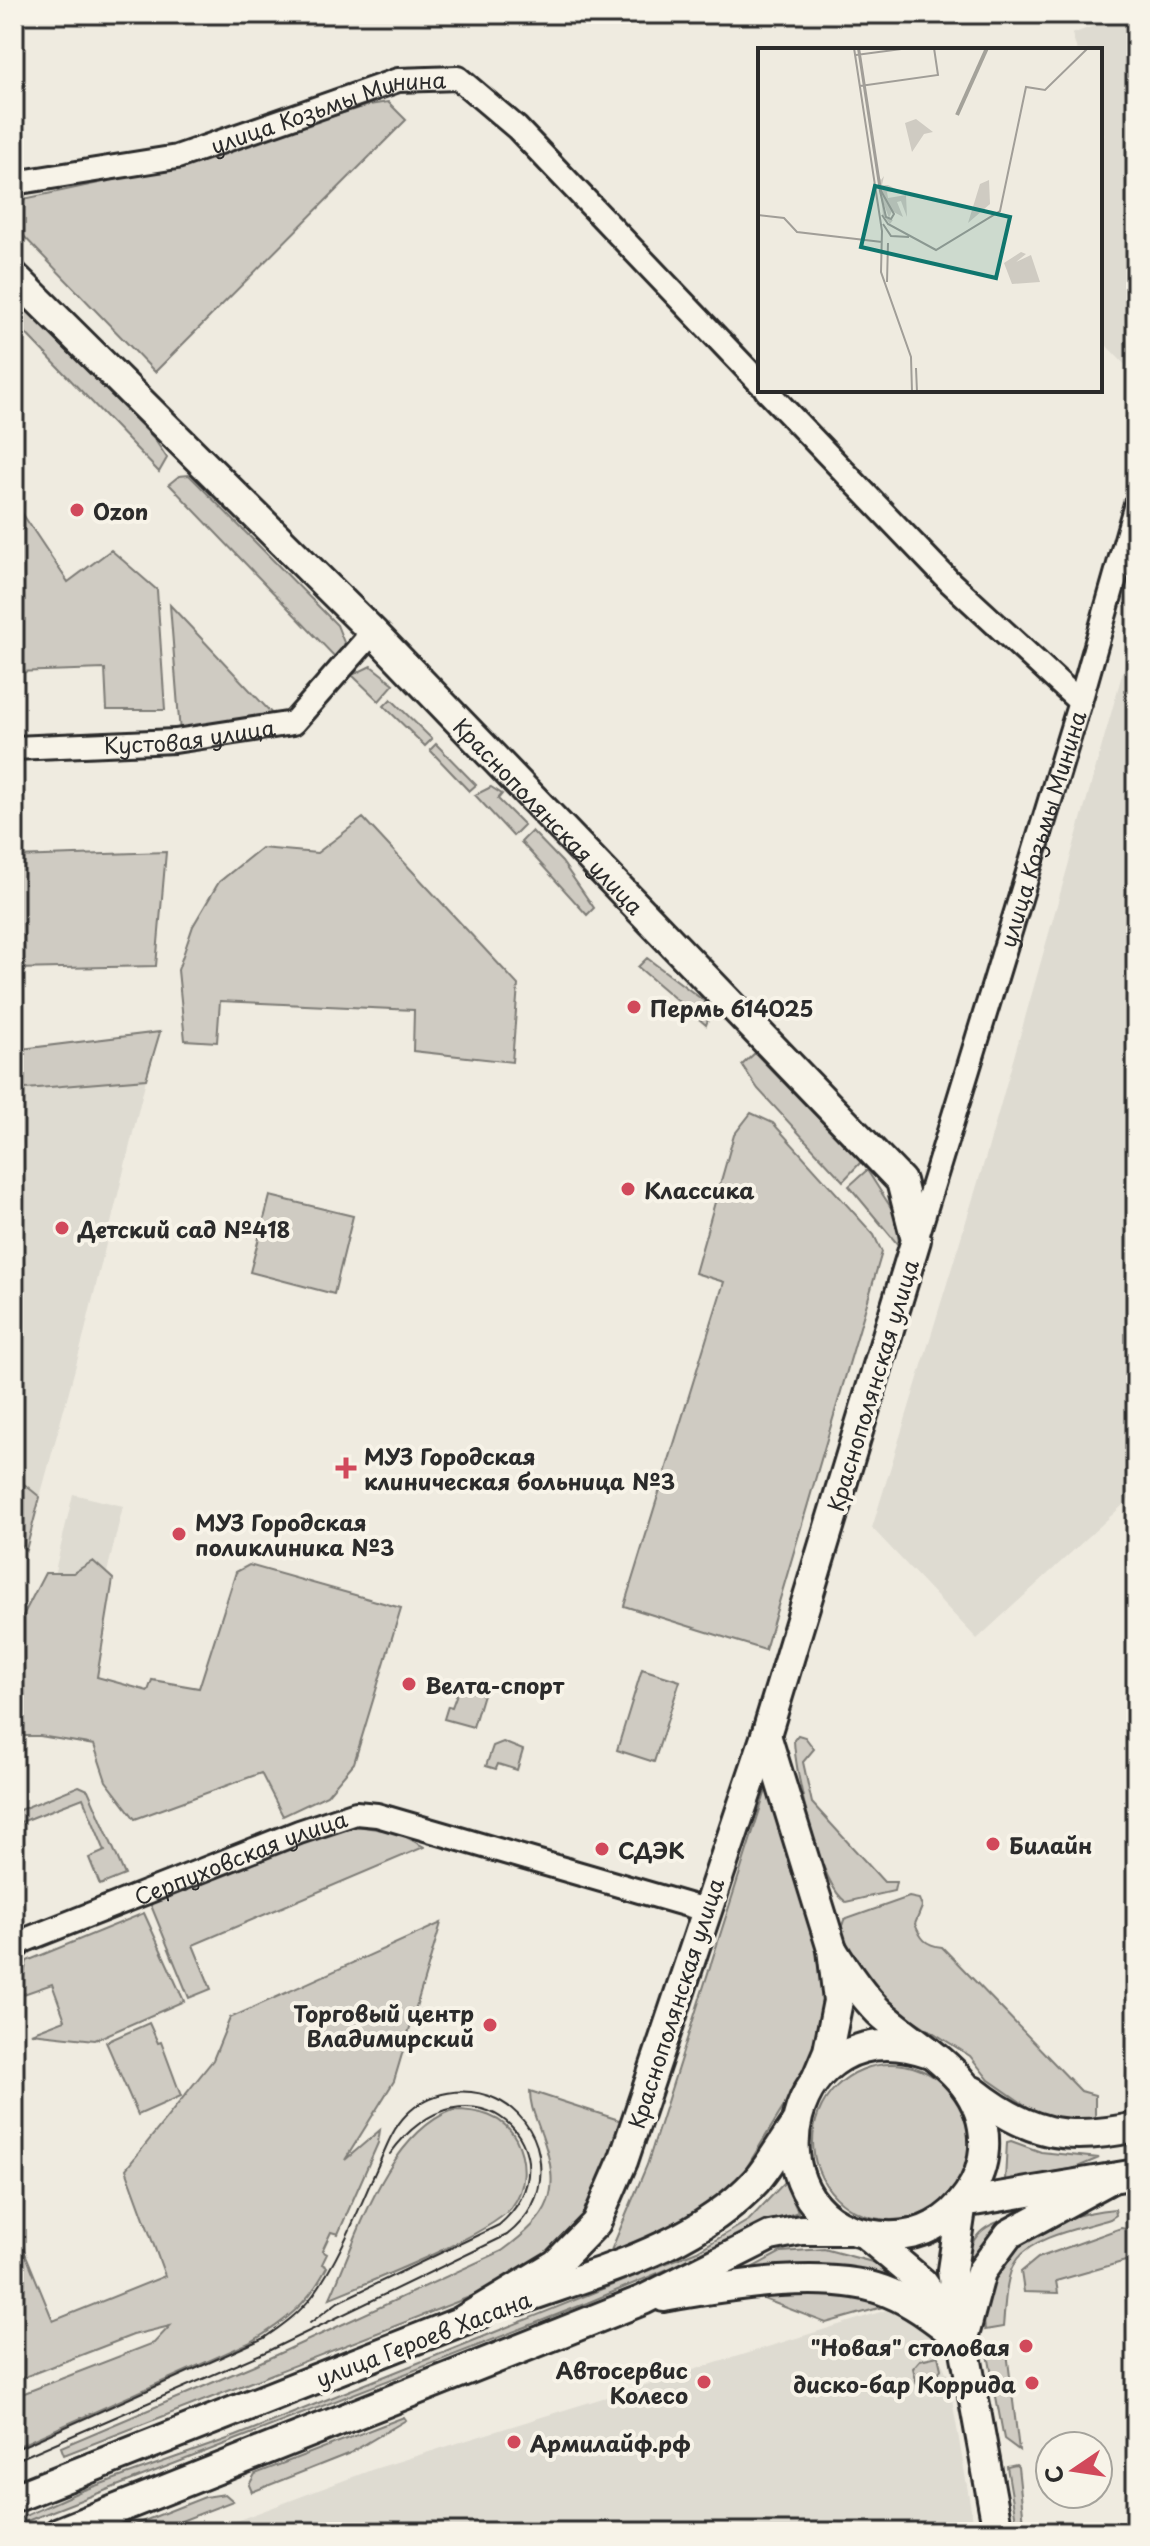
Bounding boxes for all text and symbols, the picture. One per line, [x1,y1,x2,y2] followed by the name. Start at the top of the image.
[758,48,1102,392] inset map
[205,62,447,161] street label: улица Козьмы Минина
[93,494,148,527] place label: Ozon
[68,501,86,519] marker: Ozon
[990,706,1093,951] street label: улица Козьмы Минина
[103,709,277,761] street label: Кустовая улица
[447,710,652,921] street label: Краснополянская улица
[650,991,813,1024] place label: Пермь 614025
[625,998,643,1016] marker: Пермь 614025
[644,1173,755,1206] place label: Классика
[619,1180,637,1198] marker: Классика
[77,1212,290,1245] place label: Детский сад №418
[53,1219,71,1237] marker: Детский сад №418
[818,1255,926,1515] street label: Краснополянская улица
[364,1439,675,1497] place label: МУЗ Городская клиническая больница №3
[335,1457,357,1479] marker: МУЗ Городская клиническая больница №3
[195,1505,394,1563] place label: МУЗ Городская поликлиника №3
[170,1525,188,1543] marker: МУЗ Городская поликлиника №3
[425,1668,565,1701] place label: Велта-спорт
[400,1675,418,1693] marker: Велта-спорт
[129,1801,351,1912] street label: Серпуховская улица
[1009,1828,1092,1861] place label: Билайн
[618,1833,685,1866] place label: СДЭК
[984,1835,1002,1853] marker: Билайн
[593,1840,611,1858] marker: СДЭК
[619,1873,731,2133] street label: Краснополянская улица
[293,1996,474,2054] place label: Торговый центр Владимирский
[481,2016,499,2034] marker: Торговый центр Владимирский
[311,2282,536,2394] street label: улица Героев Хасана
[810,2330,1010,2363] place label: "Новая" столовая
[1017,2337,1035,2355] marker: "Новая" столовая
[556,2353,688,2411] place label: Автосервис Колесо
[793,2367,1017,2400] place label: диско-бар Коррида
[695,2373,713,2391] marker: Автосервис Колесо
[1023,2374,1041,2392] marker: диско-бар Коррида
[530,2426,691,2459] place label: Армилайф.рф
[1034,2430,1114,2510] north arrow
[505,2433,523,2451] marker: Армилайф.рф
[1035,2463,1071,2487] text: С

